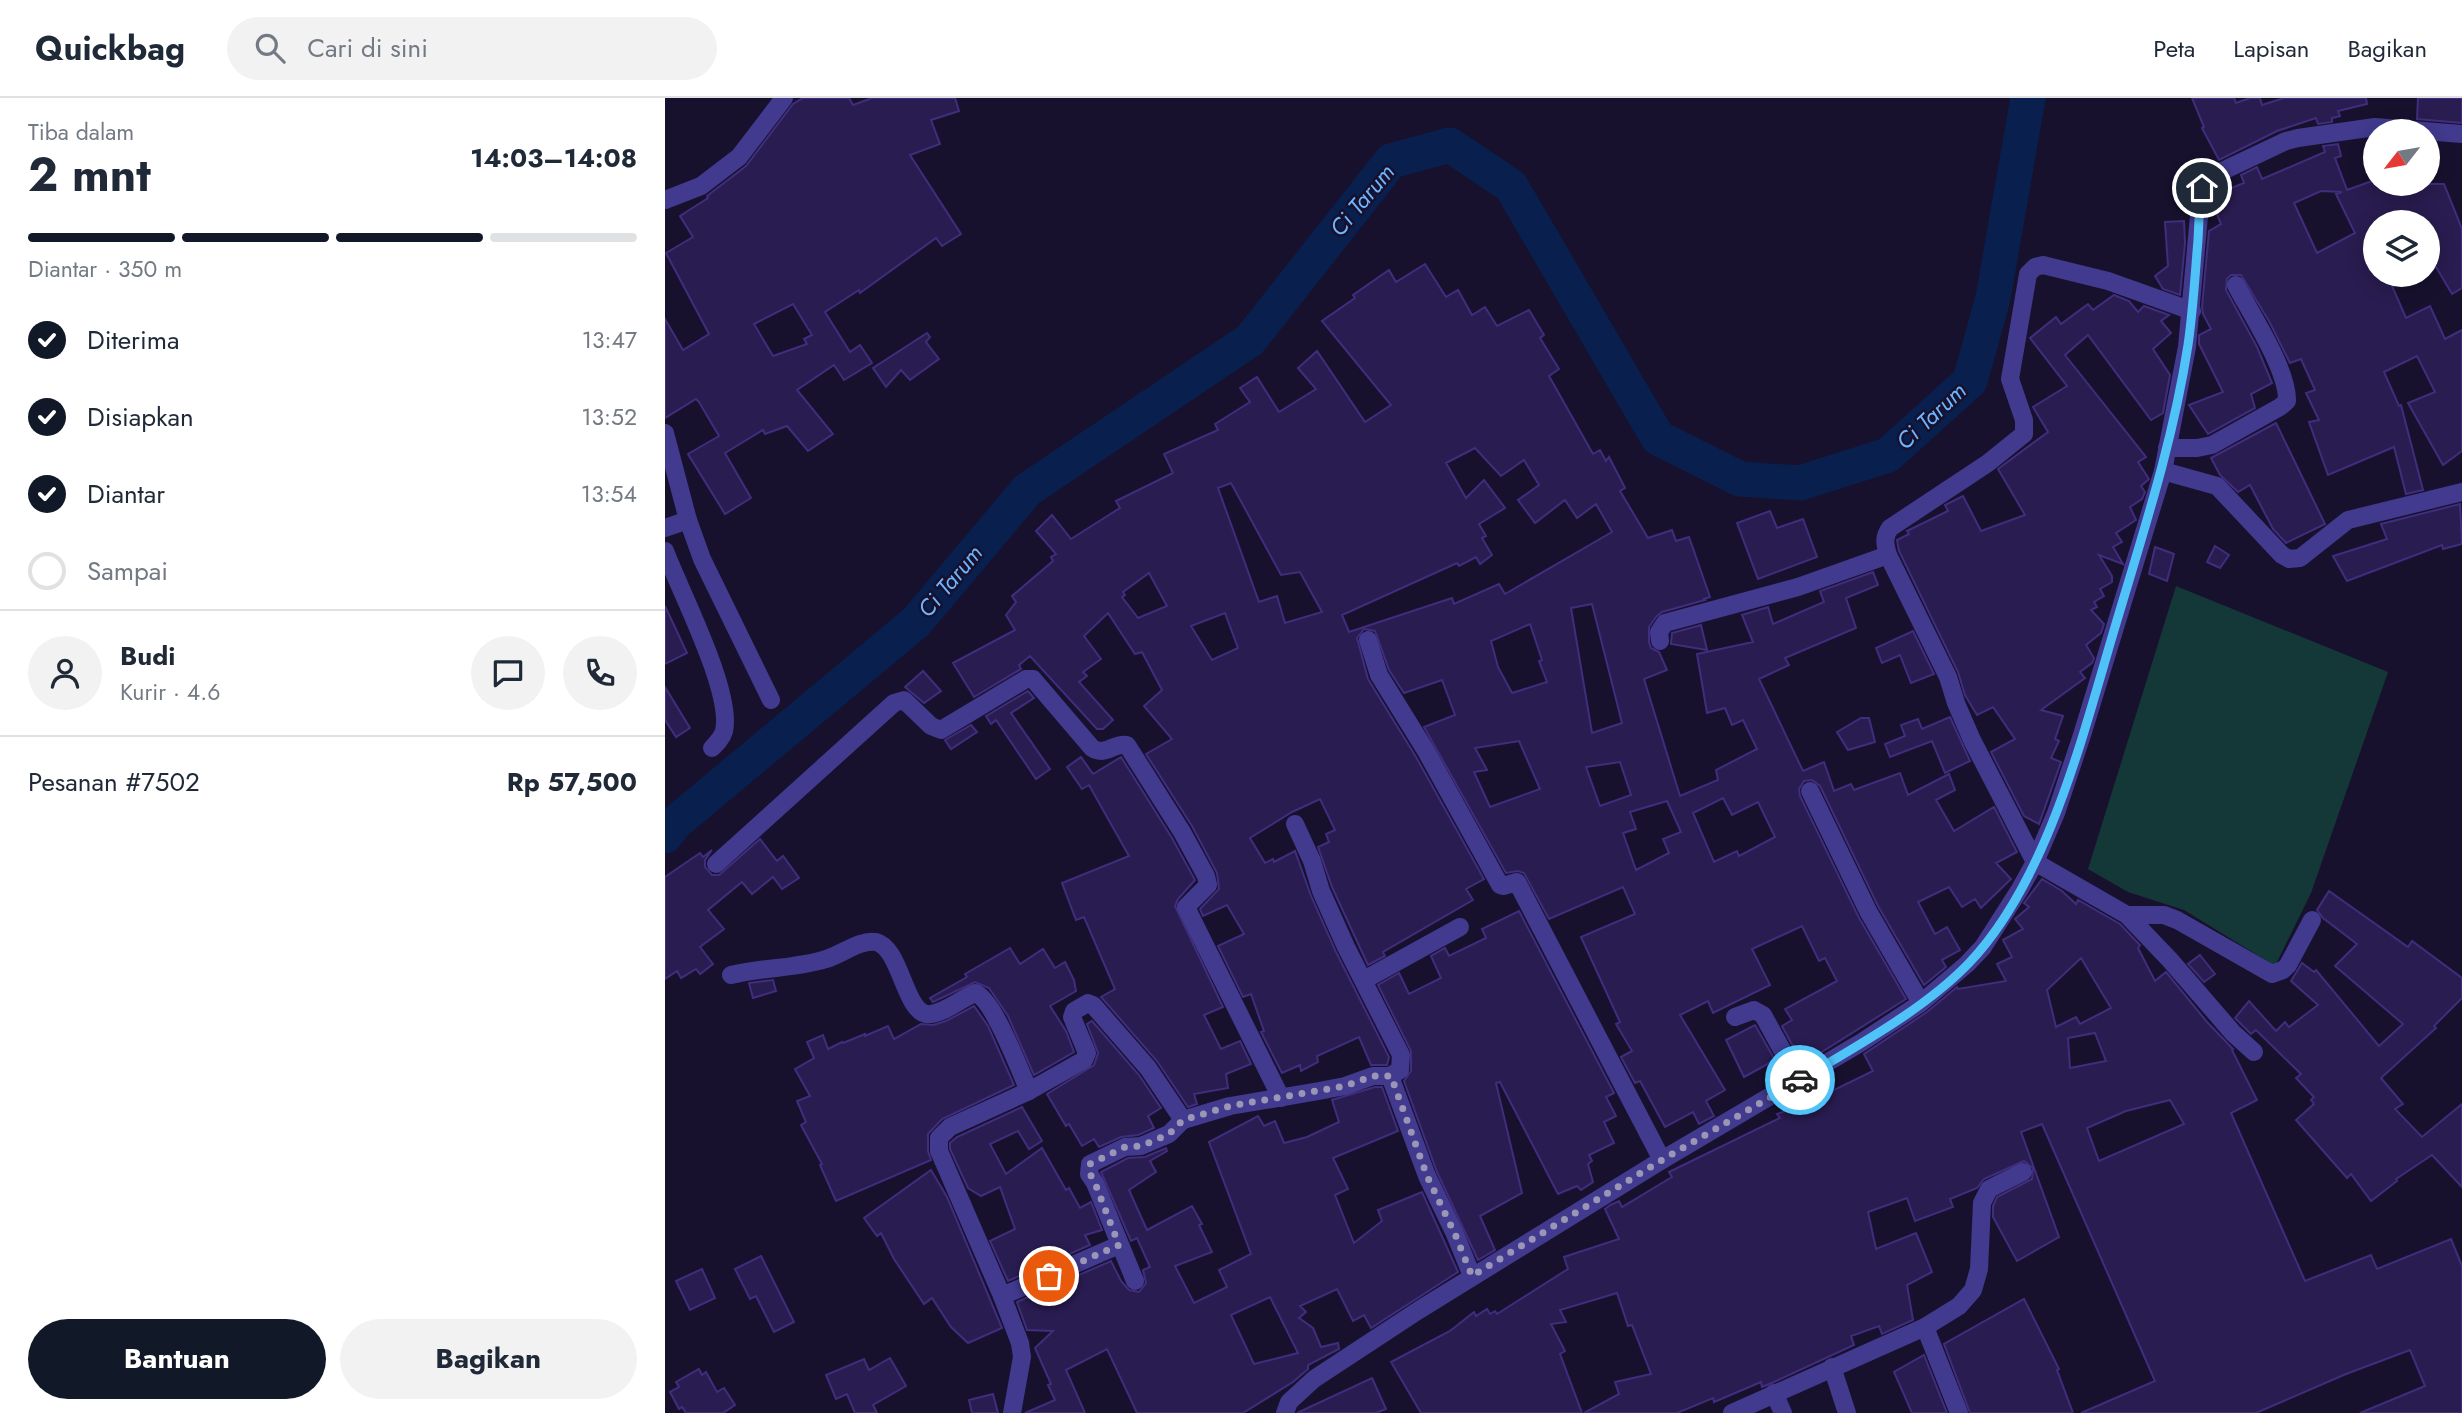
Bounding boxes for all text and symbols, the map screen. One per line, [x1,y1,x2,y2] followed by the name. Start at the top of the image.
[227,17,717,80] search box
[35,25,185,72] text: Quickbag
[251,29,289,67] icon: search
[307,29,428,67] text: Cari di sini
[2153,31,2195,66] text: Peta
[2233,31,2309,66] text: Lapisan
[2347,31,2427,66] text: Bagikan
[28,115,134,149] text: Tiba dalam
[2363,119,2439,196] north arrow
[2363,119,2440,287] map controls
[470,139,637,177] text: 14:03–14:08
[28,142,151,208] text: 2 mnt
[1321,156,1403,244] water label: Ci Tarum
[2172,158,2232,218] pin
[2183,169,2221,207] icon: home
[2363,210,2440,287] button: layers
[28,252,182,286] text: Diantar · 350 m
[28,321,66,359] icon: check
[87,321,180,359] text: Diterima
[582,323,637,357] text: 13:47
[1888,374,1974,458] water label: Ci Tarum
[28,398,66,436] icon: check
[87,398,194,436] text: Disiapkan
[581,400,637,434] text: 13:52
[28,475,66,513] icon: check
[87,475,165,513] text: Diantar
[581,477,637,511] text: 13:54
[909,537,991,625] water label: Ci Tarum
[87,552,168,590] text: Sampai
[28,636,102,710] button: person
[471,636,545,710] button: chat
[563,636,637,710] button: phone
[120,637,175,675] text: Budi
[120,675,220,709] text: Kurir · 4.6
[28,763,200,801] text: Pesanan #7502
[507,763,637,801] text: Rp 57,500
[1765,1045,1835,1115] courier
[1781,1061,1819,1099] icon: car
[1019,1246,1079,1306] pin
[1030,1257,1068,1295] icon: bag
[28,1319,326,1399] button: Bantuan
[340,1319,637,1399] button: Bagikan

